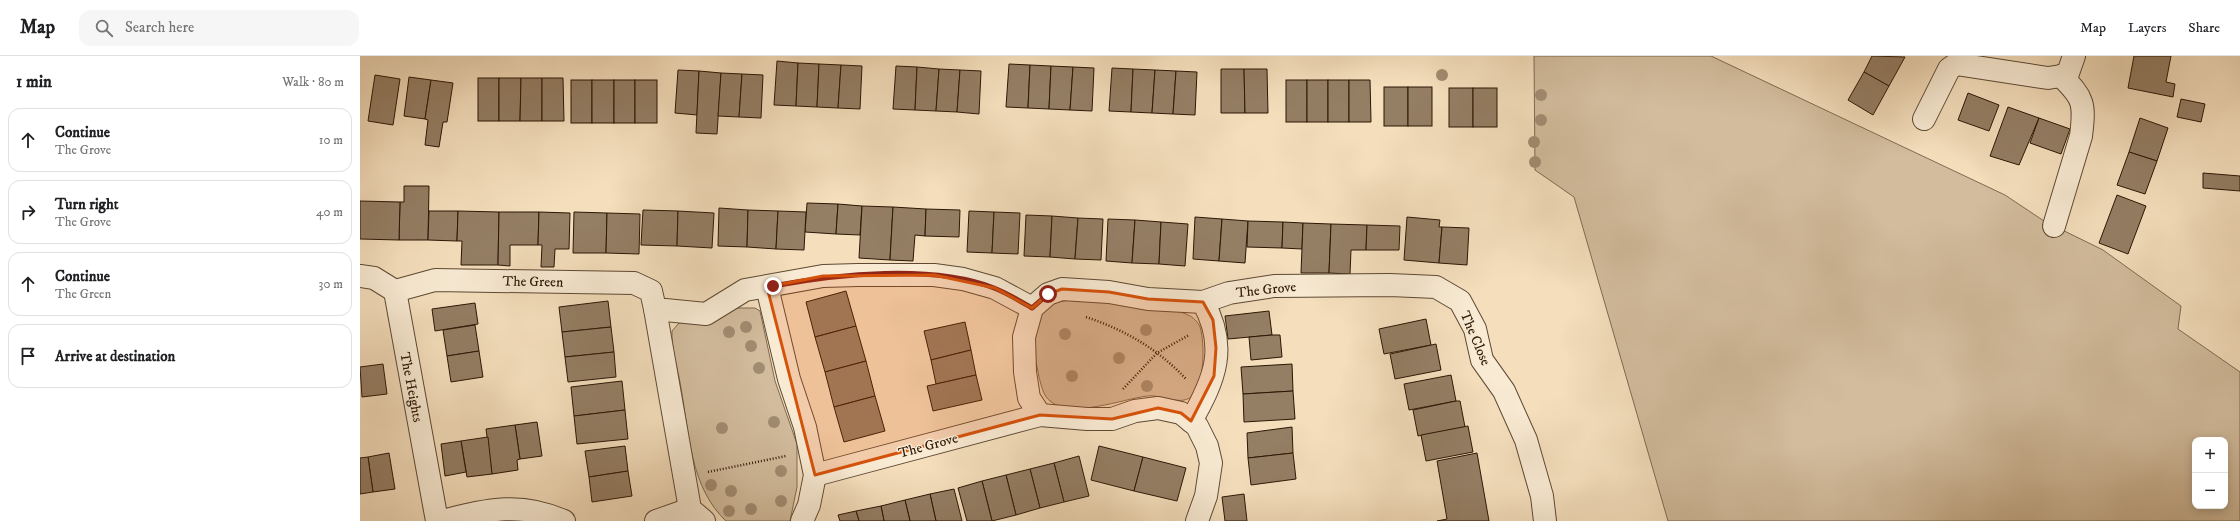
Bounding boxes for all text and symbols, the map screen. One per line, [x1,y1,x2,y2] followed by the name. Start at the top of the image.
[79,10,359,46] search box
[20,16,55,39] text: Map
[93,17,115,39] icon: search
[125,18,194,37] text: Search here
[2080,19,2106,37] text: Map
[2128,19,2166,37] text: Layers
[2188,19,2220,37] text: Share
[16,71,52,93] text: 1 min
[282,74,344,90] text: Walk · 80 m
[55,123,110,142] text: Continue
[17,129,39,151] icon: ahead
[319,132,343,148] text: 10 m
[55,142,111,158] text: The Grove
[55,195,118,214] text: Turn right
[17,201,39,223] icon: right
[316,204,343,220] text: 40 m
[55,214,111,230] text: The Grove
[55,267,110,286] text: Continue
[503,272,564,292] street label: The Green
[17,273,39,295] icon: ahead
[319,276,343,292] text: 30 m
[764,277,782,295] route end
[1235,278,1297,302] street label: The Grove
[1039,285,1057,303] route start
[55,286,111,302] text: The Green
[1456,308,1495,369] street label: The Close
[17,345,39,367] icon: arrive
[55,347,175,366] text: Arrive at destination
[395,351,427,424] street label: The Heights
[897,429,960,462] street label: The Grove
[2192,437,2228,509] map controls
[2192,437,2228,473] button: +
[2192,473,2228,509] button: −

